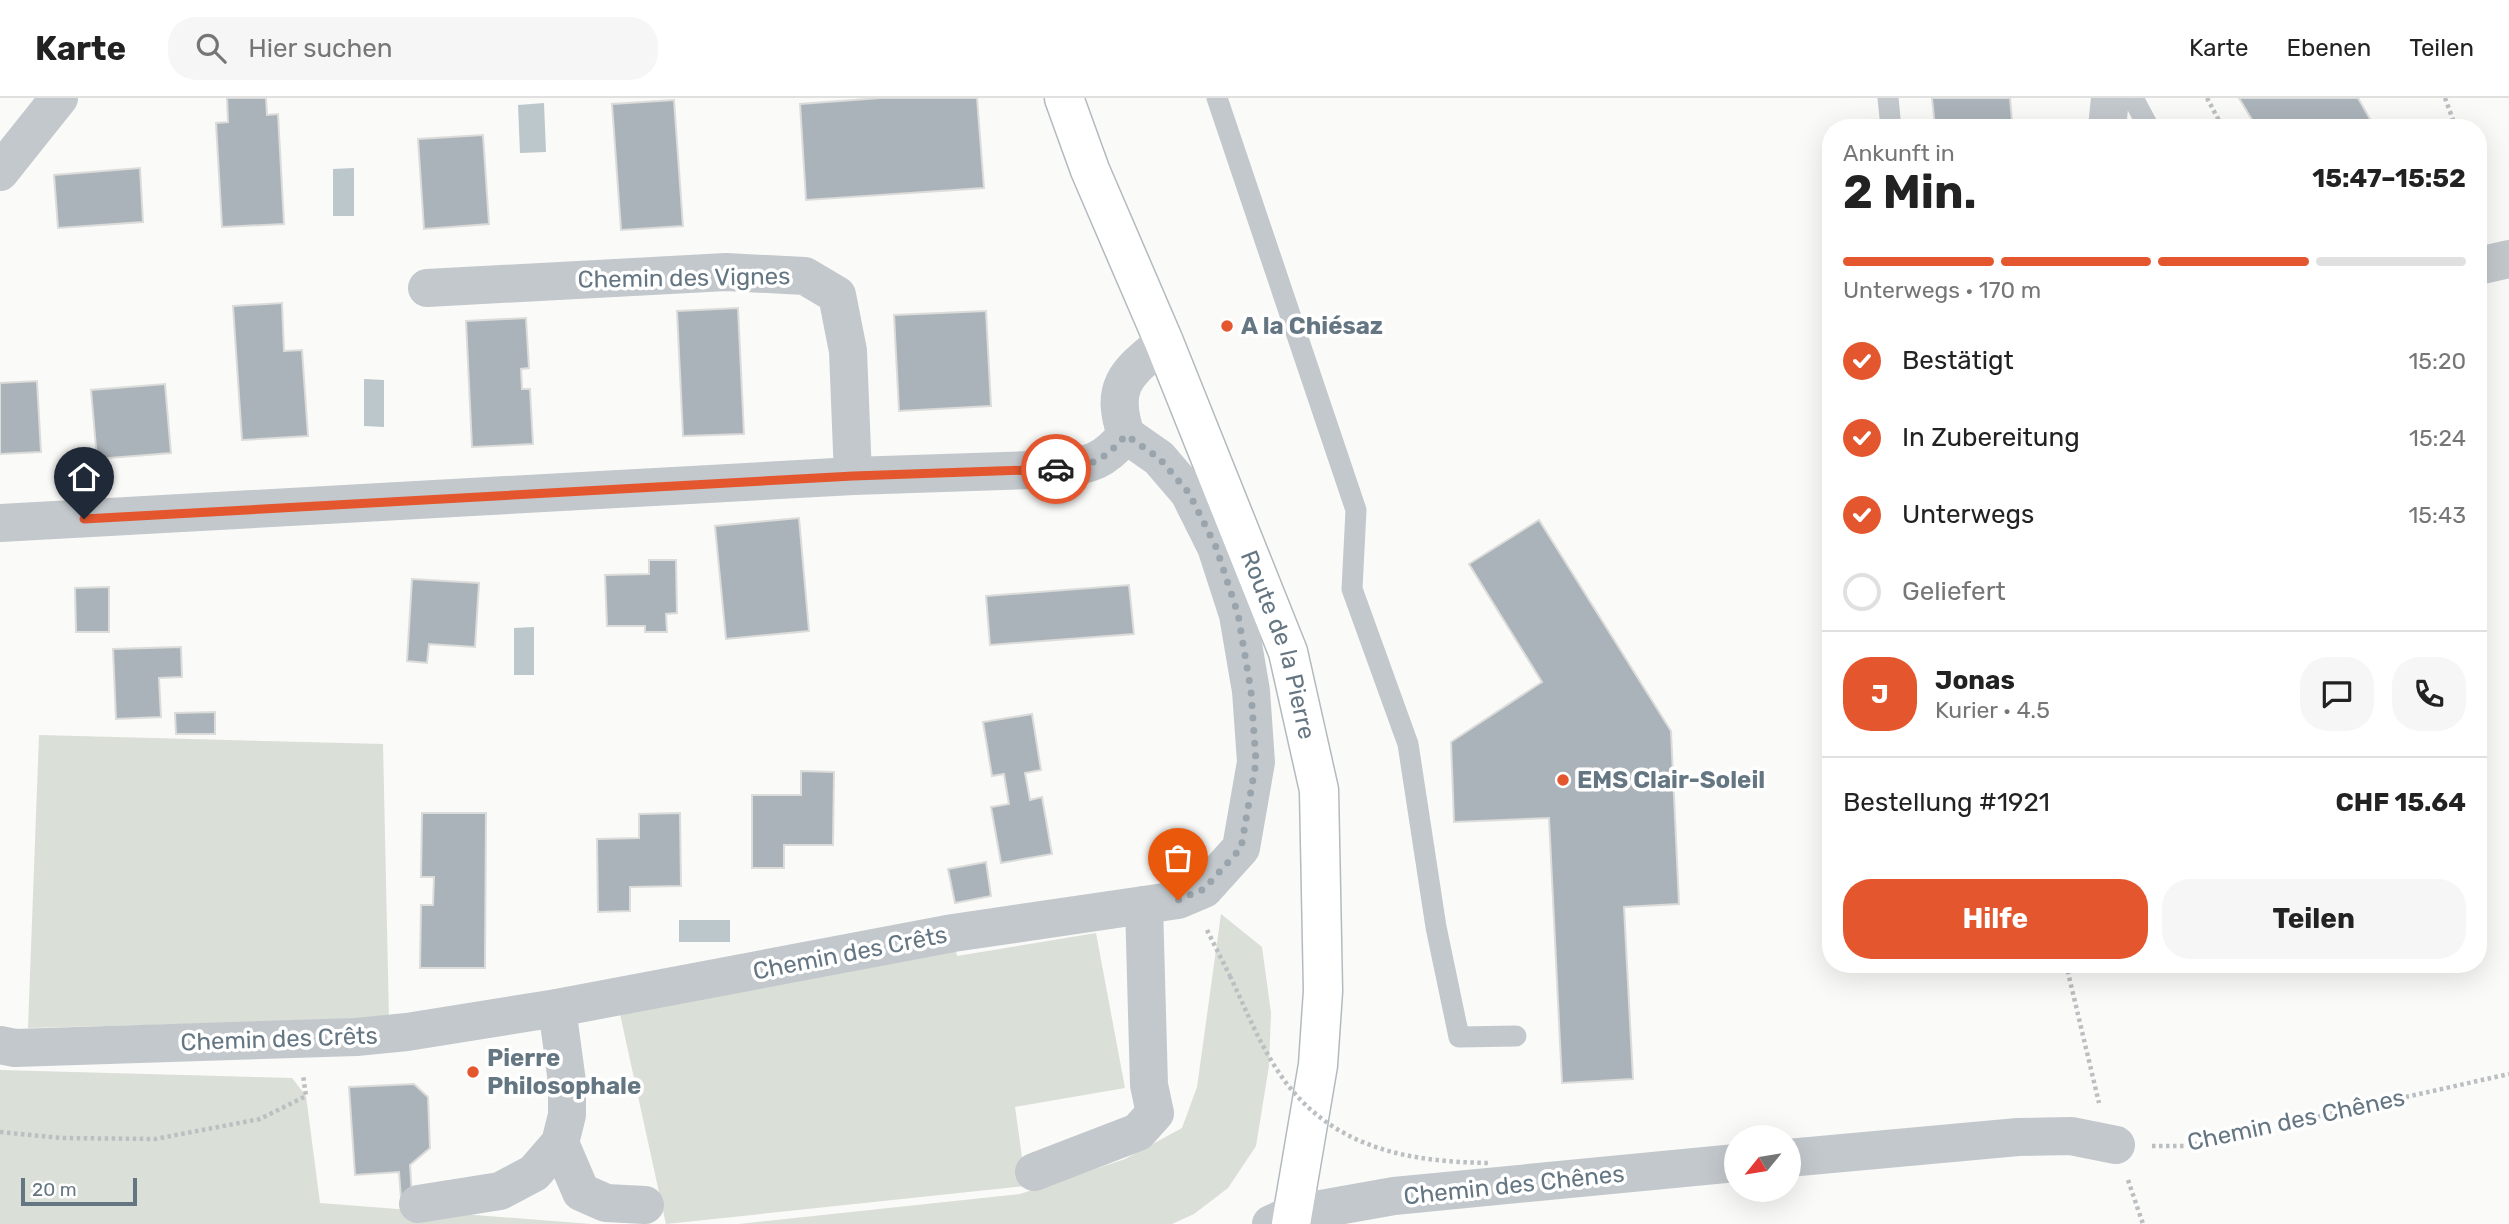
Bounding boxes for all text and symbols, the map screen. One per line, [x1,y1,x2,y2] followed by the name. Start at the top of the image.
[168,17,658,80] search box
[35,29,126,68] text: Karte
[192,29,230,67] icon: search
[248,33,393,64] text: Hier suchen
[2189,34,2249,62] text: Karte
[2287,34,2371,62] text: Ebenen
[2409,34,2474,62] text: Teilen
[1843,139,1955,167] text: Ankunft in
[2312,163,2466,194] text: 15:47–15:52
[1843,165,1977,220] text: 2 Min.
[577,262,791,294] street label: Chemin des Vignes
[1843,276,2041,304] text: Unterwegs · 170 m
[1241,312,1383,340] place label: A la Chiésaz
[1219,318,1235,334] marker: A la Chiésaz
[1843,342,1881,380] icon: check
[1902,345,2014,376] text: Bestätigt
[2409,347,2466,375] text: 15:20
[1843,419,1881,457] icon: check
[1902,422,2080,453] text: In Zubereitung
[2409,424,2466,452] text: 15:24
[1021,434,1091,504] courier
[54,447,114,519] pin
[1037,450,1075,488] icon: car
[65,458,103,496] icon: home
[1843,496,1881,534] icon: check
[1902,499,2034,530] text: Unterwegs
[2409,501,2466,529] text: 15:43
[1235,546,1321,742] street label: Route de la Pierre
[1902,576,2006,607] text: Geliefert
[2300,657,2374,731] button: chat
[2392,657,2466,731] button: phone
[1935,665,2015,696] text: Jonas
[1871,679,1889,710] text: J
[1935,696,2050,724] text: Kurier · 4.5
[1577,766,1765,794] place label: EMS Clair-Soleil
[1555,772,1571,788] marker: EMS Clair-Soleil
[1843,787,2050,818] text: Bestellung #1921
[2336,787,2466,818] text: CHF 15.64
[1148,828,1208,900] pin
[1159,839,1197,877] icon: bag
[1843,879,2148,959] button: Hilfe
[2162,879,2466,959] button: Teilen
[750,920,950,986] street label: Chemin des Crêts
[180,1022,378,1056] street label: Chemin des Crêts
[487,1044,641,1100] place label: Pierre Philosophale
[465,1064,481,1080] marker: Pierre Philosophale
[2185,1083,2407,1157] street label: Chemin des Chênes
[1724,1125,1801,1202] north arrow
[1724,1125,1801,1202] map controls
[1402,1159,1626,1211] street label: Chemin des Chênes
[21,1175,136,1207] scale bar
[32,1178,77,1201] text: 20 m

